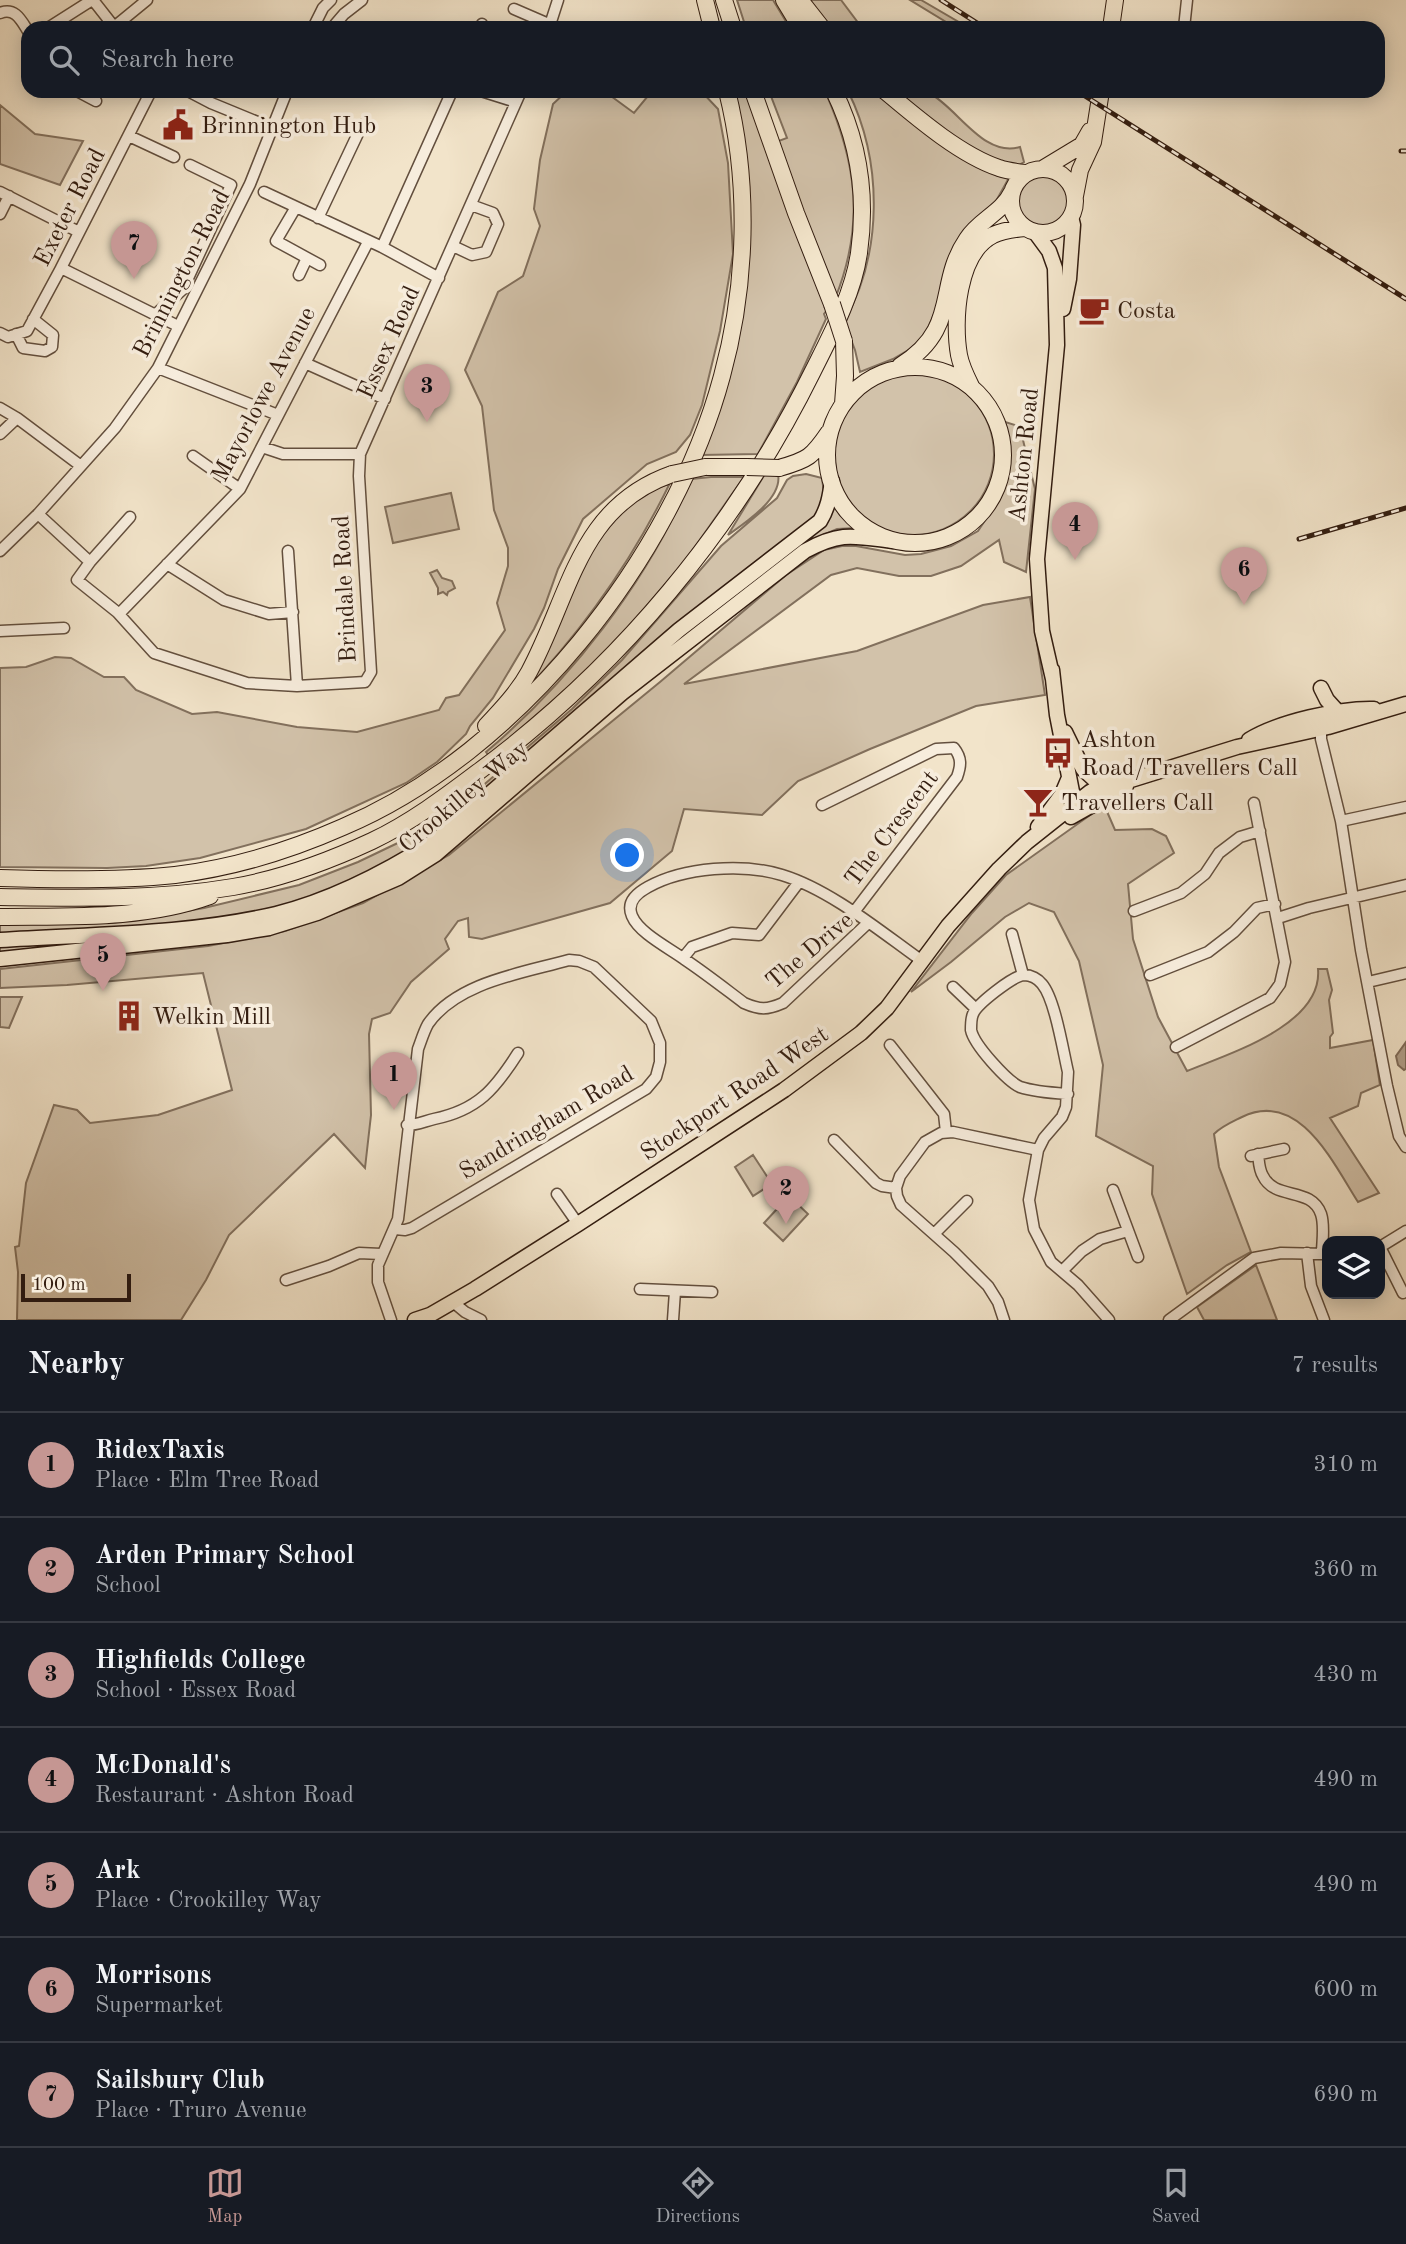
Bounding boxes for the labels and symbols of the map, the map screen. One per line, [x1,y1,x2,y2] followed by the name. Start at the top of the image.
[161,108,195,142] public building icon: Brinnington Hub
[201,115,376,139] place label: Brinnington Hub
[31,145,111,271] street label: Exeter Road
[130,186,235,362] street label: Brinnington Road
[111,221,157,279] pin: 7
[354,283,425,403] street label: Essex Road
[1077,293,1111,327] cafe icon: Costa
[1117,300,1176,324] place label: Costa
[209,304,321,486] street label: Mayorlowe Avenue
[404,364,450,422] pin: 3
[1006,387,1044,524] street label: Ashton Road
[1052,502,1098,560] pin: 4
[330,514,362,663] street label: Brindale Road
[1221,547,1267,605] pin: 6
[1081,729,1298,781] place label: Ashton Road/Travellers Call
[1041,736,1075,770] bus stop icon: Ashton Road/Travellers Call
[395,737,534,858] street label: Crookilley Way
[841,767,944,892] street label: The Crescent
[1021,785,1055,819] bar icon: Travellers Call
[1061,792,1214,816] place label: Travellers Call
[610,838,644,872] your location
[762,908,858,995] street label: The Drive
[80,933,126,991] pin: 5
[112,999,146,1033] building icon: Welkin Mill
[152,1006,271,1030] place label: Welkin Mill
[637,1023,833,1166] street label: Stockport Road West
[371,1052,417,1110] pin: 1
[456,1062,638,1185] street label: Sandringham Road
[763,1166,809,1224] pin: 2
[21,1271,131,1303] scale bar

